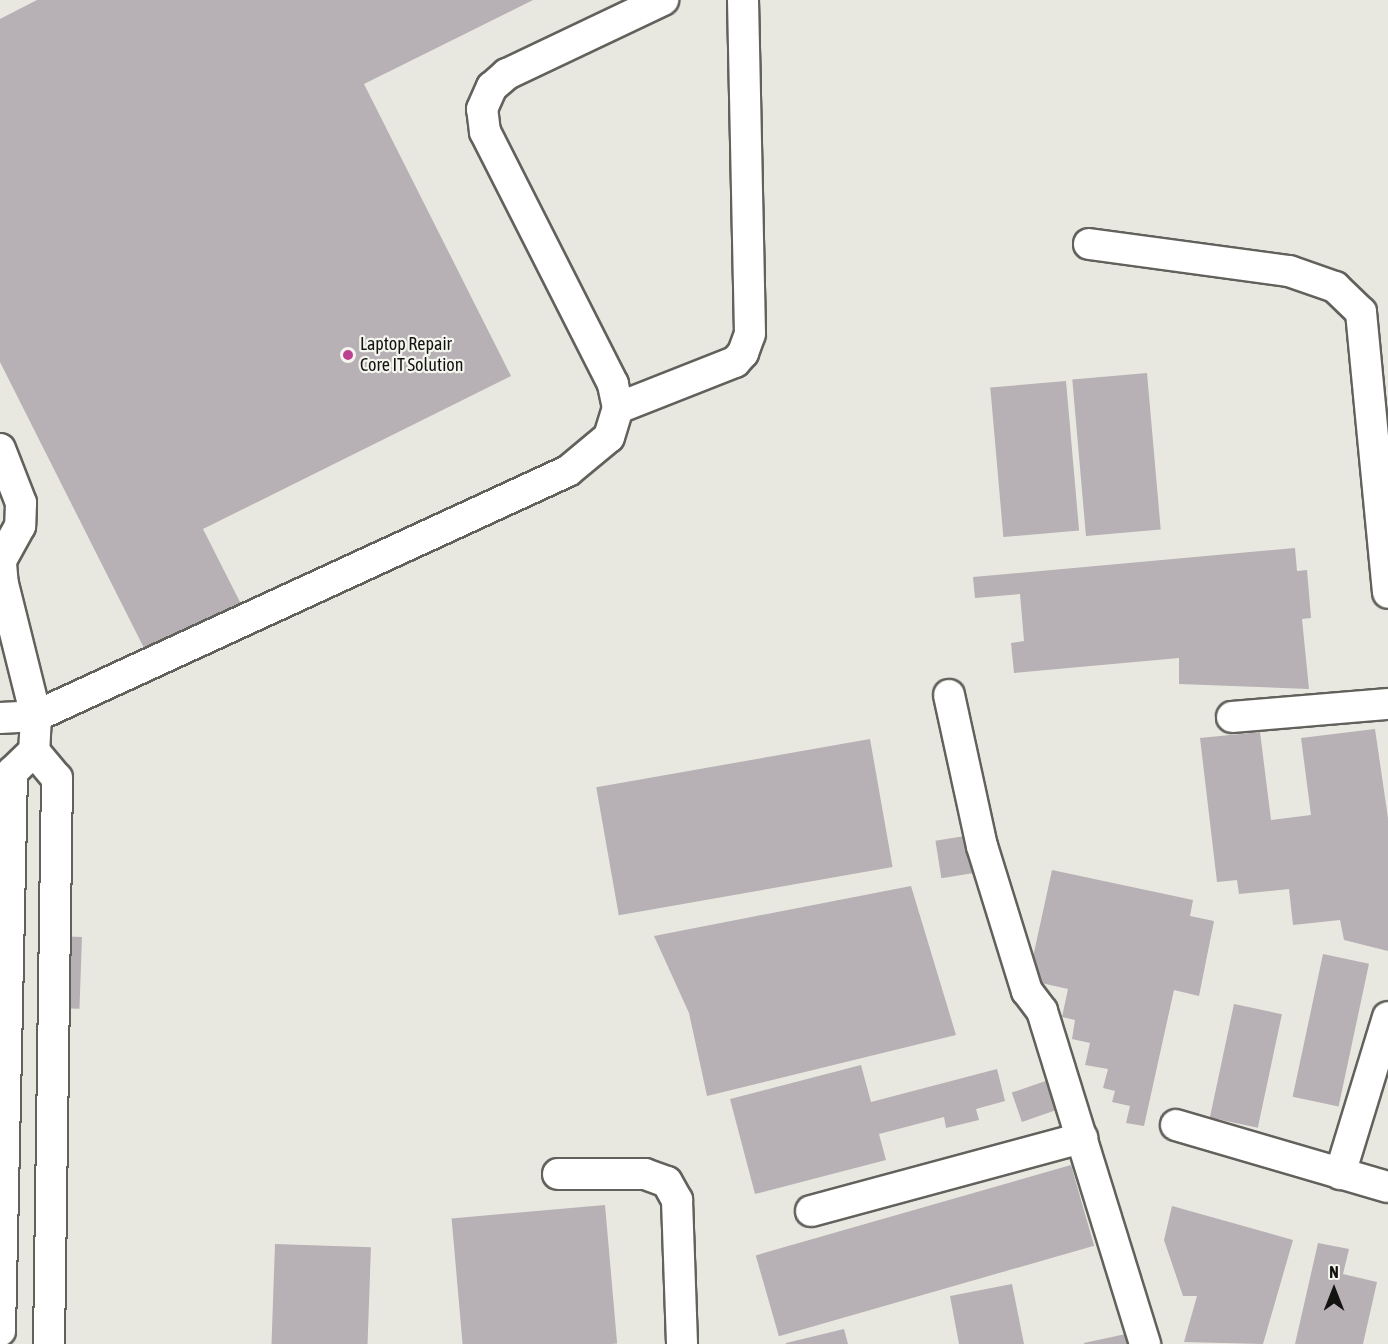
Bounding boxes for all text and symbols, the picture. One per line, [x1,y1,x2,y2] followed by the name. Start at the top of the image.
[360,334,463,376] place label: Laptop Repair Core IT Solution
[341,348,355,362] marker: Laptop Repair Core IT Solution
[1304,1260,1364,1320] north arrow
[1329,1263,1339,1281] text: N

